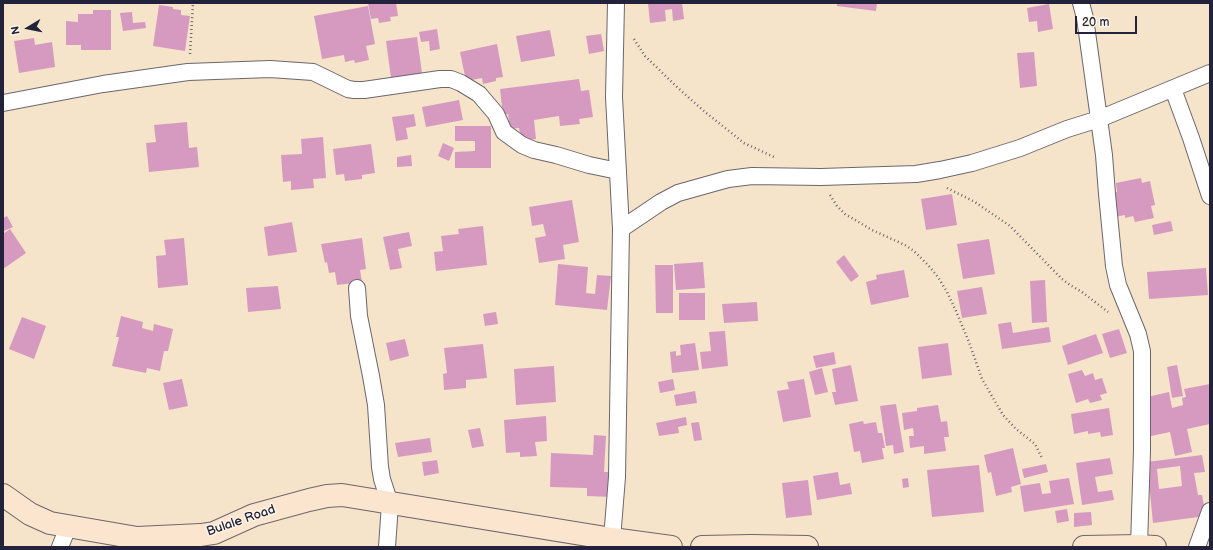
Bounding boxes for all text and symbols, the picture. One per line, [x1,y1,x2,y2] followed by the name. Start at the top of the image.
[8,8,48,48] north arrow
[1077,8,1139,34] scale bar
[1082,15,1109,30] text: 20 m
[9,25,23,35] text: N
[205,502,277,540] street label: Bulale Road

